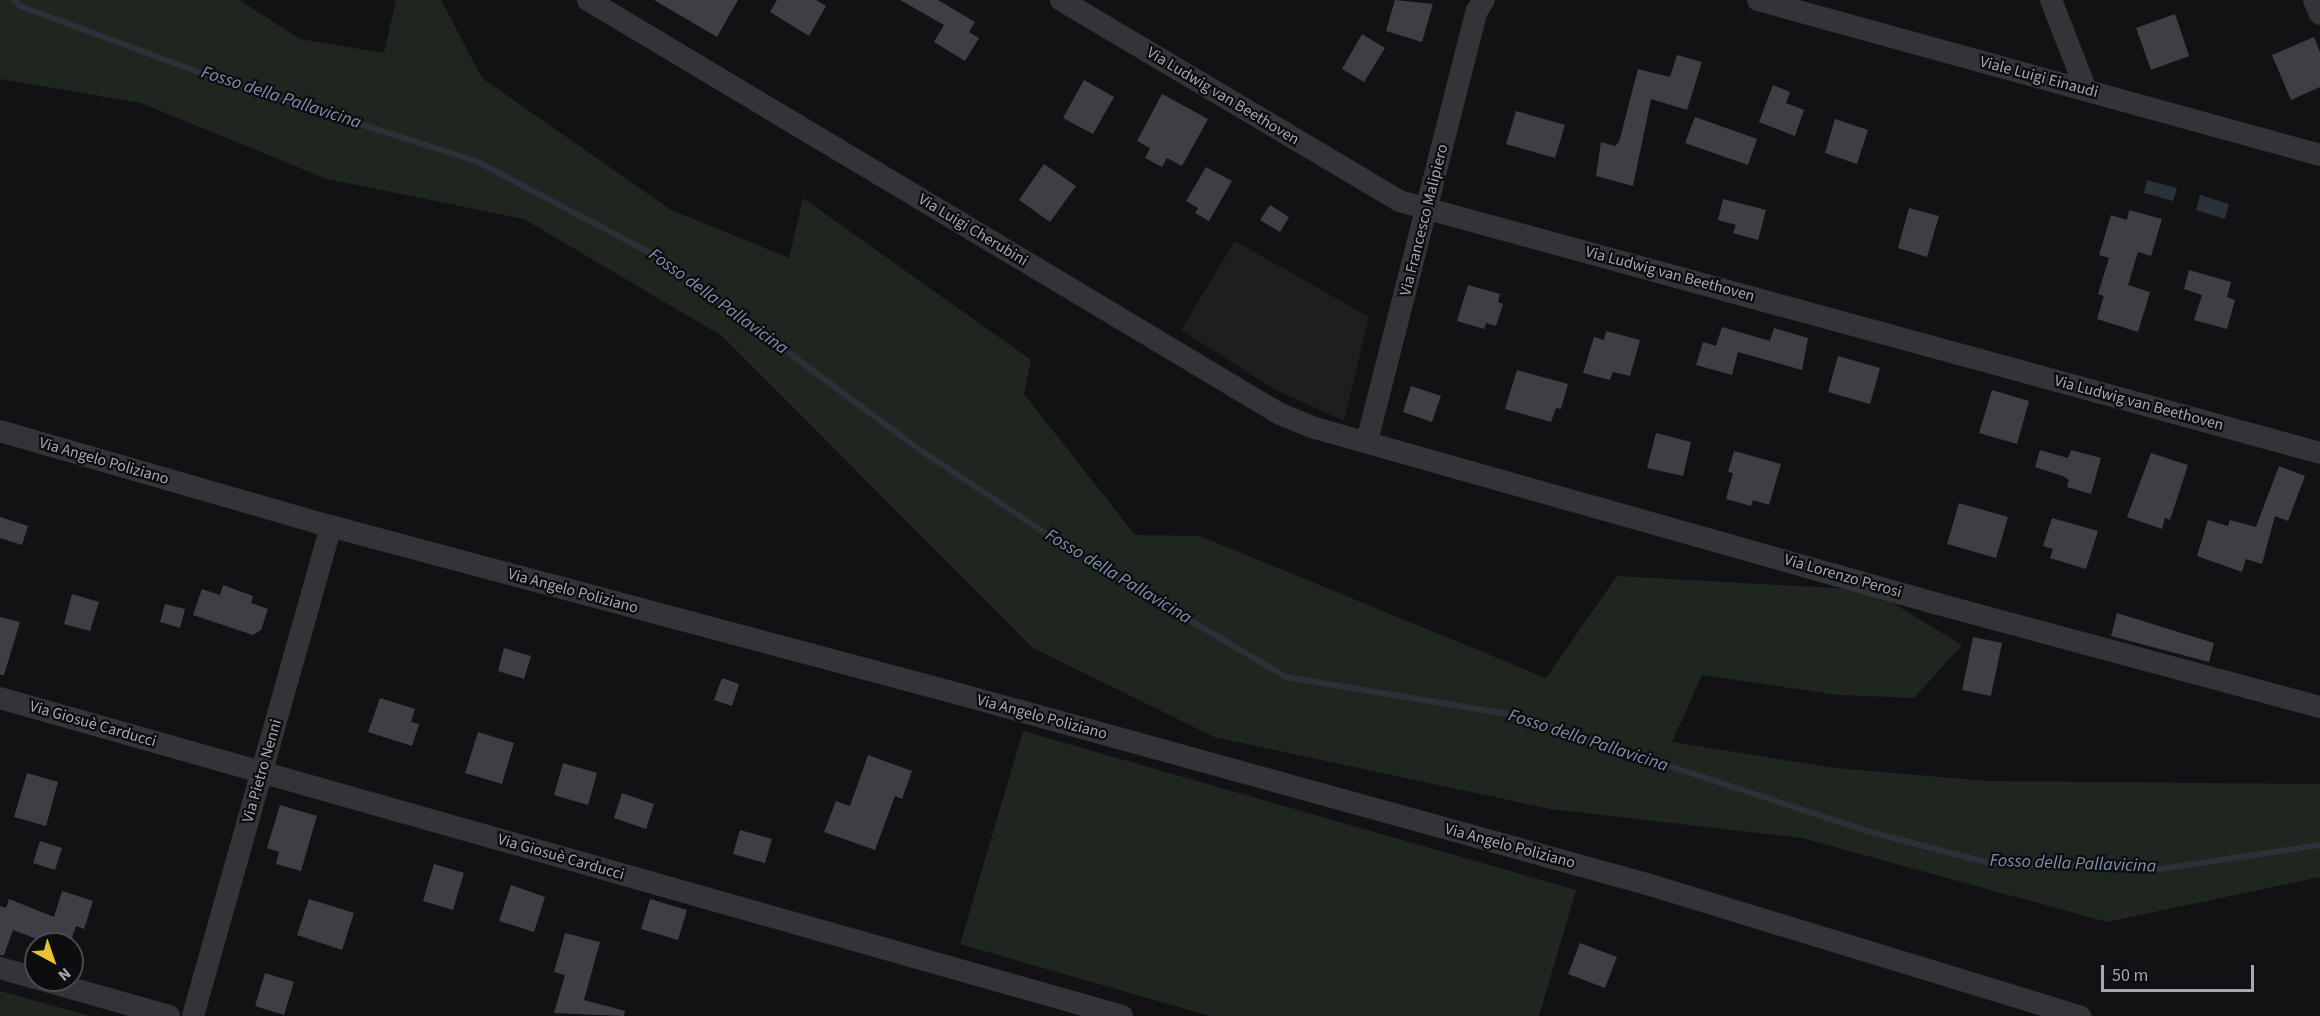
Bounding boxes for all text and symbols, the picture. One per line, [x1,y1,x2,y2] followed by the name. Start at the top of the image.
[1143,43,1303,149] street label: Via Ludwig van Beethoven
[1978,52,2100,102] street label: Viale Luigi Einaudi
[198,62,364,134] water label: Fosso della Pallavicina
[1396,142,1452,298] street label: Via Francesco Malipiero
[915,190,1031,270] street label: Via Luigi Cherubini
[1583,242,1757,306] street label: Via Ludwig van Beethoven
[644,244,792,360] water label: Fosso della Pallavicina
[2052,371,2226,435] street label: Via Ludwig van Beethoven
[37,433,171,489] street label: Via Angelo Poliziano
[1041,525,1195,629] water label: Fosso della Pallavicina
[1782,550,1904,602] street label: Via Lorenzo Perosi
[506,564,640,618] street label: Via Angelo Poliziano
[975,690,1109,744] street label: Via Angelo Poliziano
[27,697,159,751] street label: Via Giosuè Carducci
[1505,705,1671,777] water label: Fosso della Pallavicina
[238,717,286,825] street label: Via Pietro Nenni
[1443,819,1577,873] street label: Via Angelo Poliziano
[495,830,627,884] street label: Via Giosuè Carducci
[1989,850,2157,878] water label: Fosso della Pallavicina
[24,932,84,992] north arrow
[2104,953,2257,991] scale bar
[53,962,75,986] text: N
[2112,963,2148,988] text: 50 m

